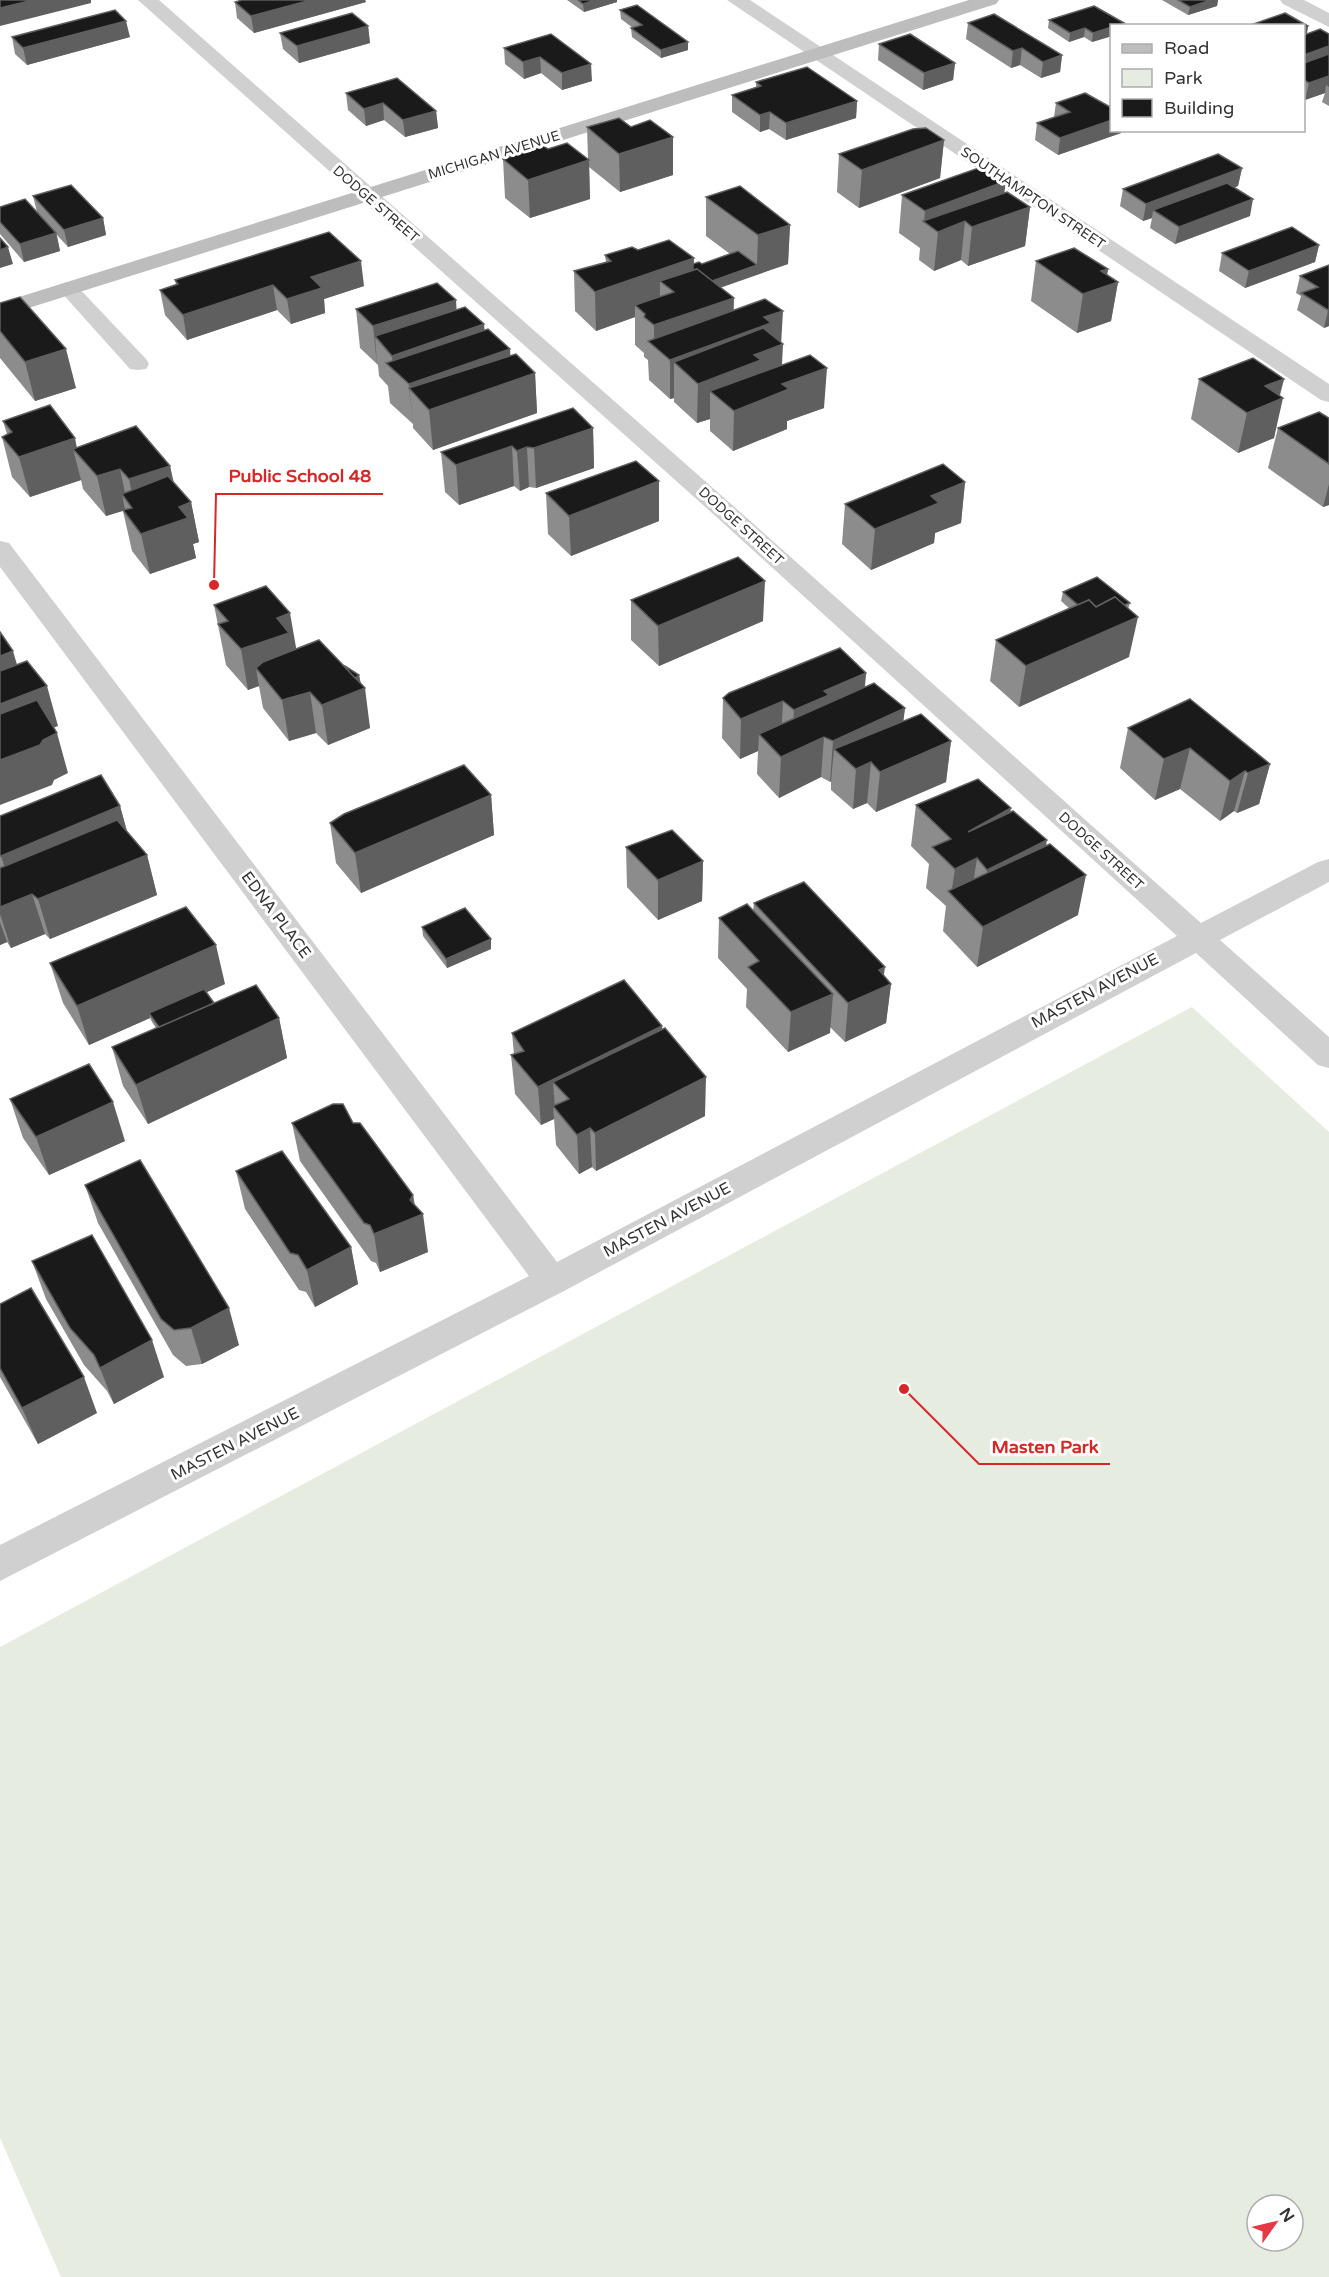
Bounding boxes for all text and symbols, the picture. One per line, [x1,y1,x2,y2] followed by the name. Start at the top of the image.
[1110,24,1305,132] legend
[1164,37,1209,59] text: Road
[1164,67,1203,89] text: Park
[1164,97,1234,119] text: Building
[426,127,562,183] street label: MICHIGAN AVENUE
[958,143,1109,253] street label: SOUTHAMPTON STREET
[329,162,423,246] street label: DODGE STREET
[216,458,383,494] callout: Public School 48
[229,465,371,487] text: Public School 48
[695,483,787,569] street label: DODGE STREET
[1055,808,1147,894] street label: DODGE STREET
[237,868,315,962] street label: EDNA PLACE
[1028,949,1162,1033] street label: MASTEN AVENUE
[600,1178,734,1262] street label: MASTEN AVENUE
[167,1403,303,1485] street label: MASTEN AVENUE
[979,1428,1110,1464] callout: Masten Park
[991,1436,1099,1458] text: Masten Park
[1245,2193,1305,2253] north arrow
[1275,2204,1298,2226] text: N

